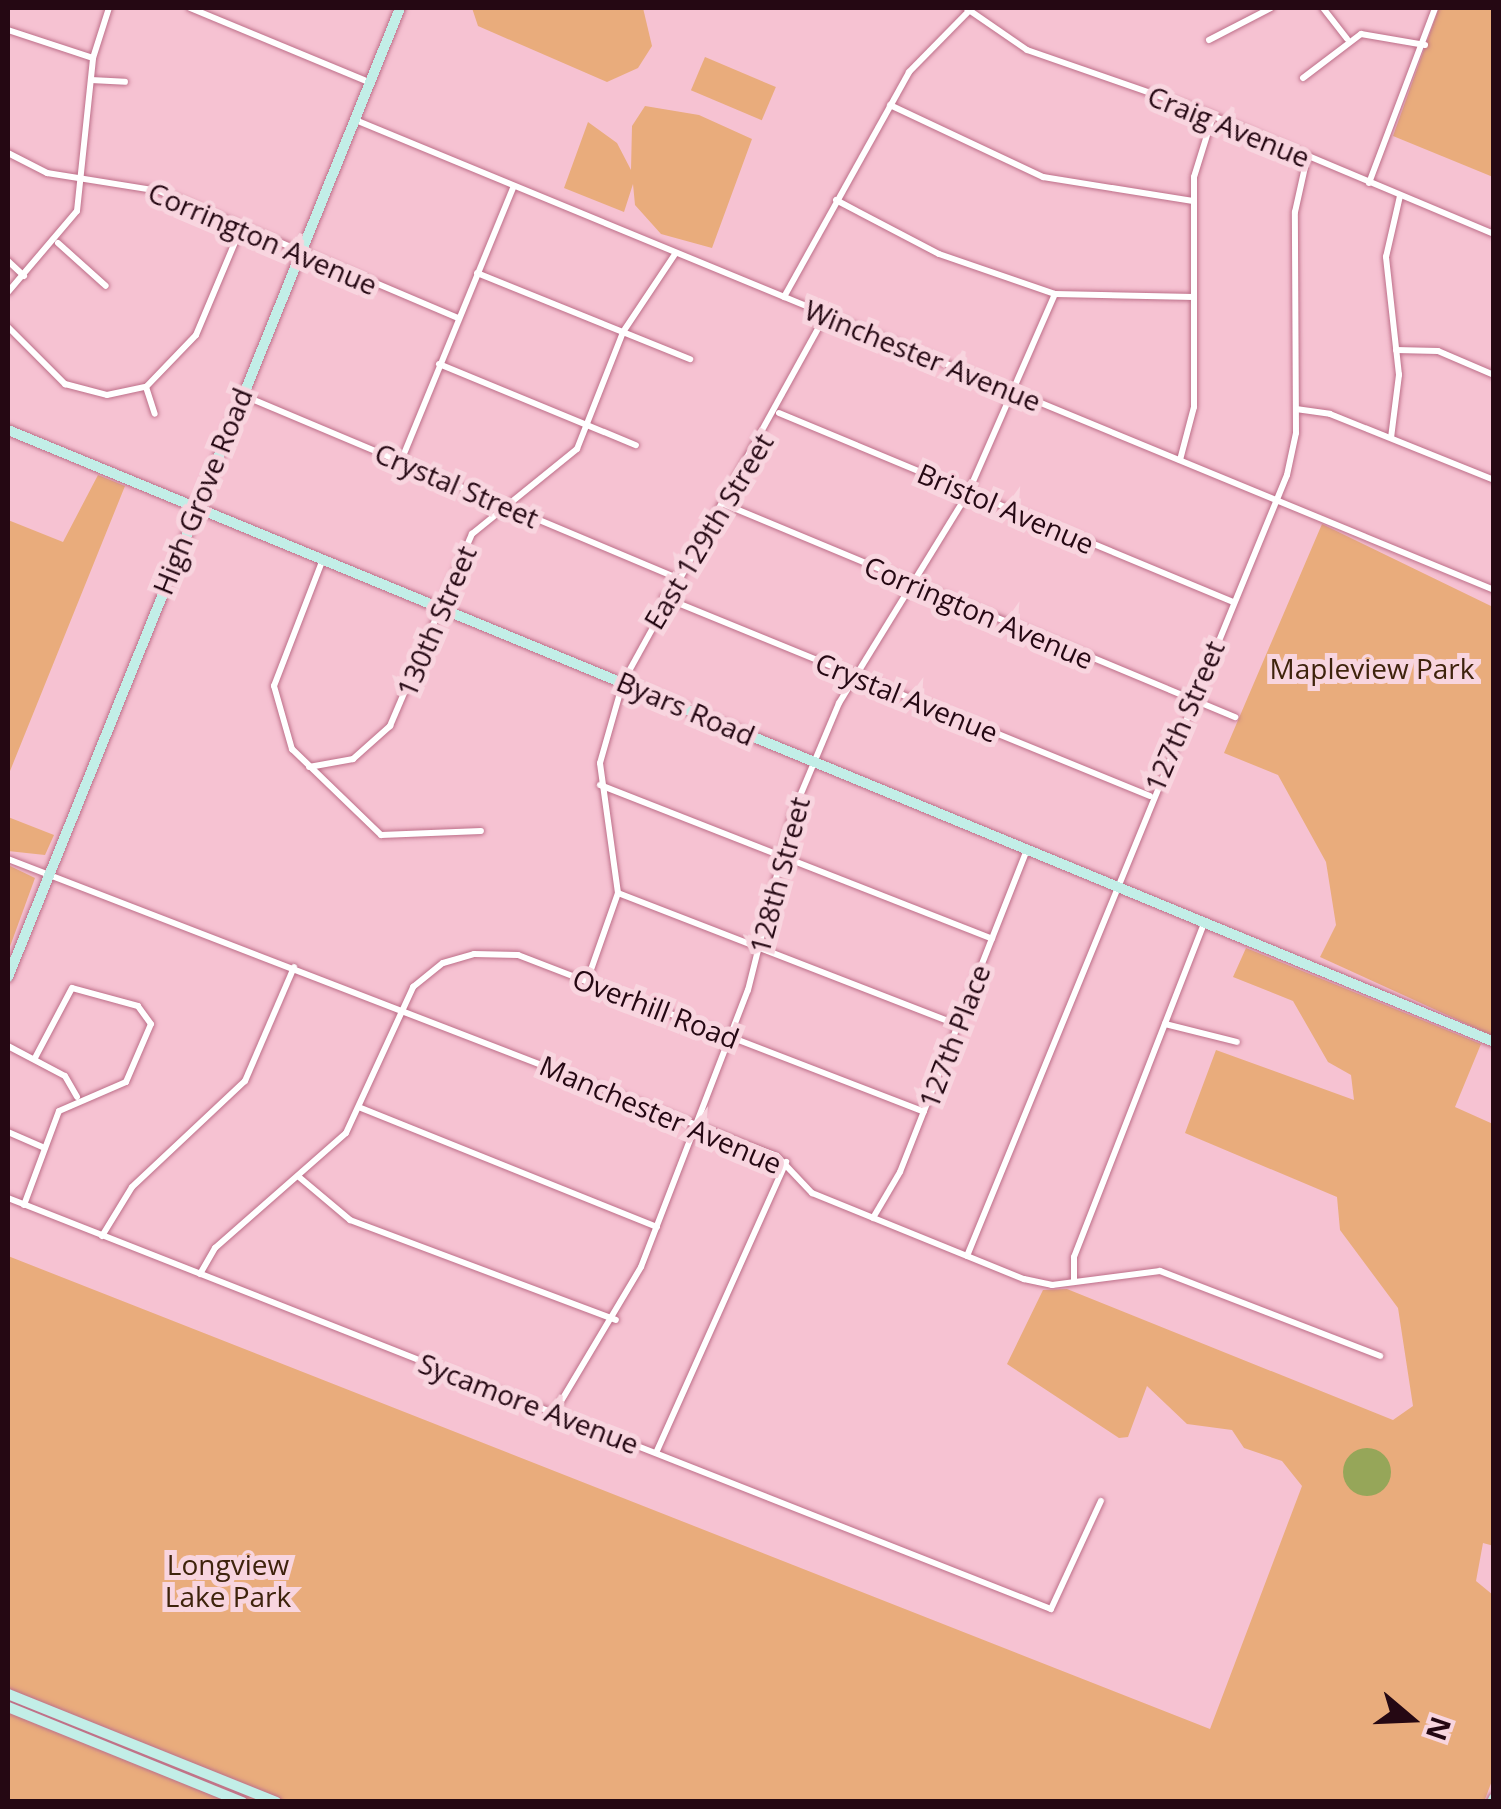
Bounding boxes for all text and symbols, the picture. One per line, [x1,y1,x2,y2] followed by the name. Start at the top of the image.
[1143,78,1315,174] street label: Craig Avenue
[143,175,383,301] street label: Corrington Avenue
[800,292,1046,418] street label: Winchester Avenue
[145,383,259,599] street label: High Grove Road
[636,427,780,635] street label: East 129th Street
[370,435,544,535] street label: Crystal Street
[913,456,1099,560] street label: Bristol Avenue
[389,540,483,702] street label: 130th Street
[859,549,1099,675] street label: Corrington Avenue
[1137,635,1231,797] street label: 127th Street
[811,645,1003,749] street label: Crystal Avenue
[1270,651,1474,685] park label: Mapleview Park
[612,664,760,752] street label: Byars Road
[742,793,816,957] street label: 128th Street
[911,959,997,1113] street label: 127th Place
[568,961,744,1055] street label: Overhill Road
[535,1048,787,1180] street label: Manchester Avenue
[414,1346,644,1460] street label: Sycamore Avenue
[165,1547,291,1613] park label: Longview Lake Park
[1361,1669,1461,1769] north arrow
[1418,1712,1461,1746] text: N

